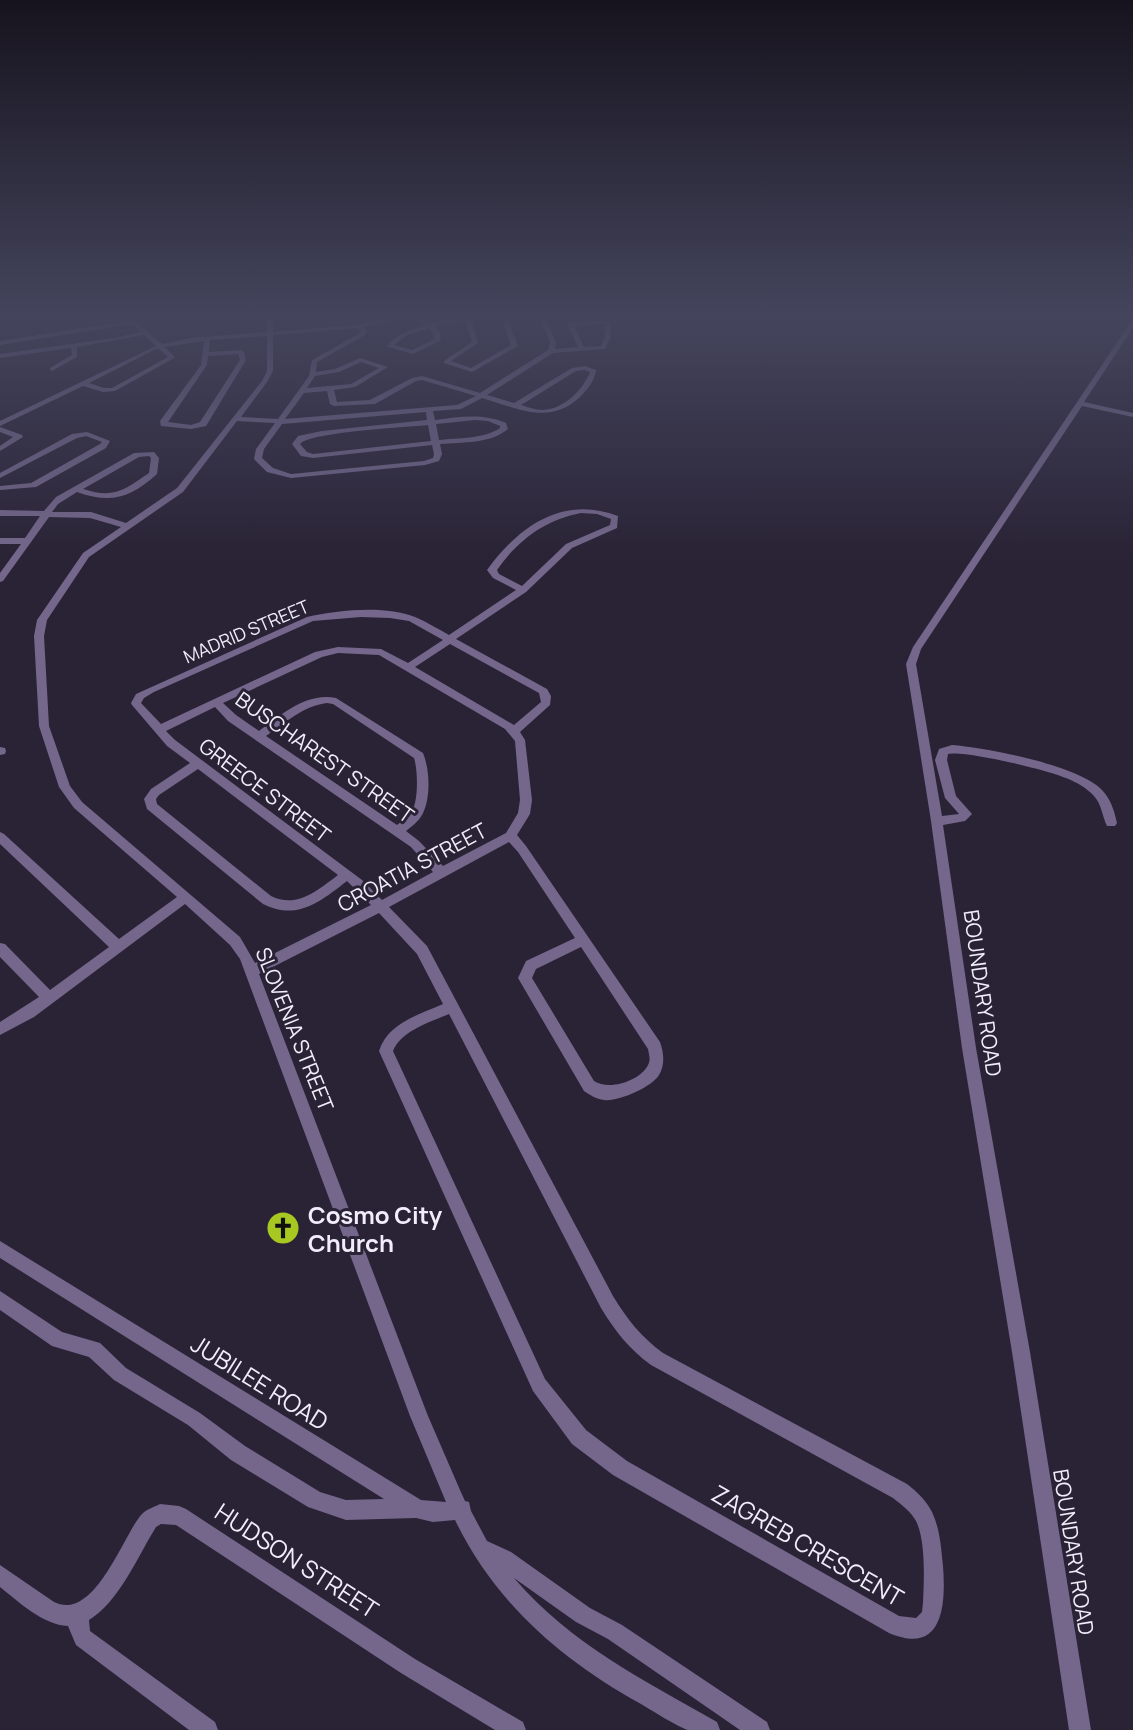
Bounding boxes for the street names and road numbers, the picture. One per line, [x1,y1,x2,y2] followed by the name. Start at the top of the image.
[179,594,313,668] street label: MADRID STREET
[230,685,420,829] street label: BUSCHAREST STREET
[194,731,337,849] street label: GREECE STREET
[332,816,492,918] street label: CROATIA STREET
[957,908,1009,1078] street label: BOUNDARY ROAD
[249,943,341,1116] street label: SLOVENIA STREET
[185,1327,335,1437] street label: JUBILEE ROAD
[1047,1467,1101,1637] street label: BOUNDARY ROAD
[706,1477,911,1614] street label: ZAGREB CRESCENT
[209,1495,386,1626] street label: HUDSON STREET

